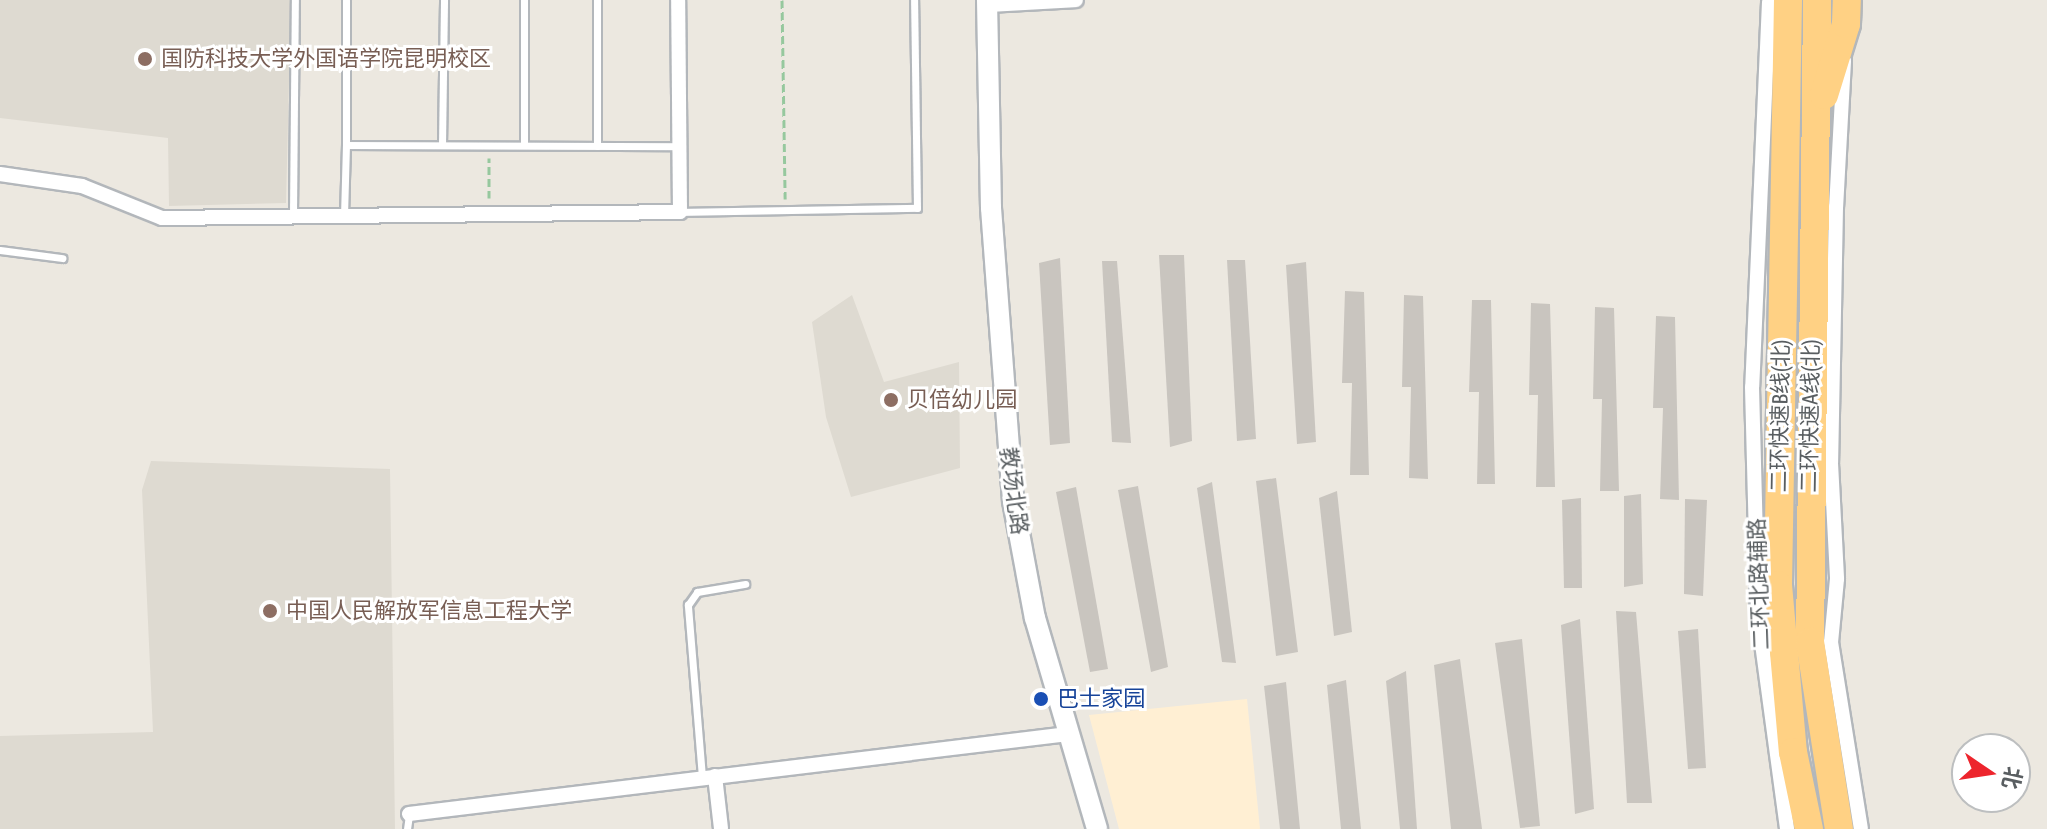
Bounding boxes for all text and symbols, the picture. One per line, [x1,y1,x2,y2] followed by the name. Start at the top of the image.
[161,46,491,72] place label: 国防科技大学外国语学院昆明校区
[136,50,154,68] marker: 国防科技大学外国语学院昆明校区
[1765,339,1795,493] street label: 二环快速B线(北)
[1795,339,1825,493] street label: 二环快速A线(北)
[907,387,1017,413] place label: 贝倍幼儿园
[882,391,900,409] marker: 贝倍幼儿园
[995,446,1033,536] street label: 教场北路
[1744,518,1774,650] street label: 二环北路辅路
[286,598,572,624] place label: 中国人民解放军信息工程大学
[261,602,279,620] marker: 中国人民解放军信息工程大学
[1057,686,1145,712] place label: 巴士家园
[1032,690,1050,708] marker: 巴士家园
[1951,733,2031,813] north arrow
[1997,764,2028,792] text: 北

